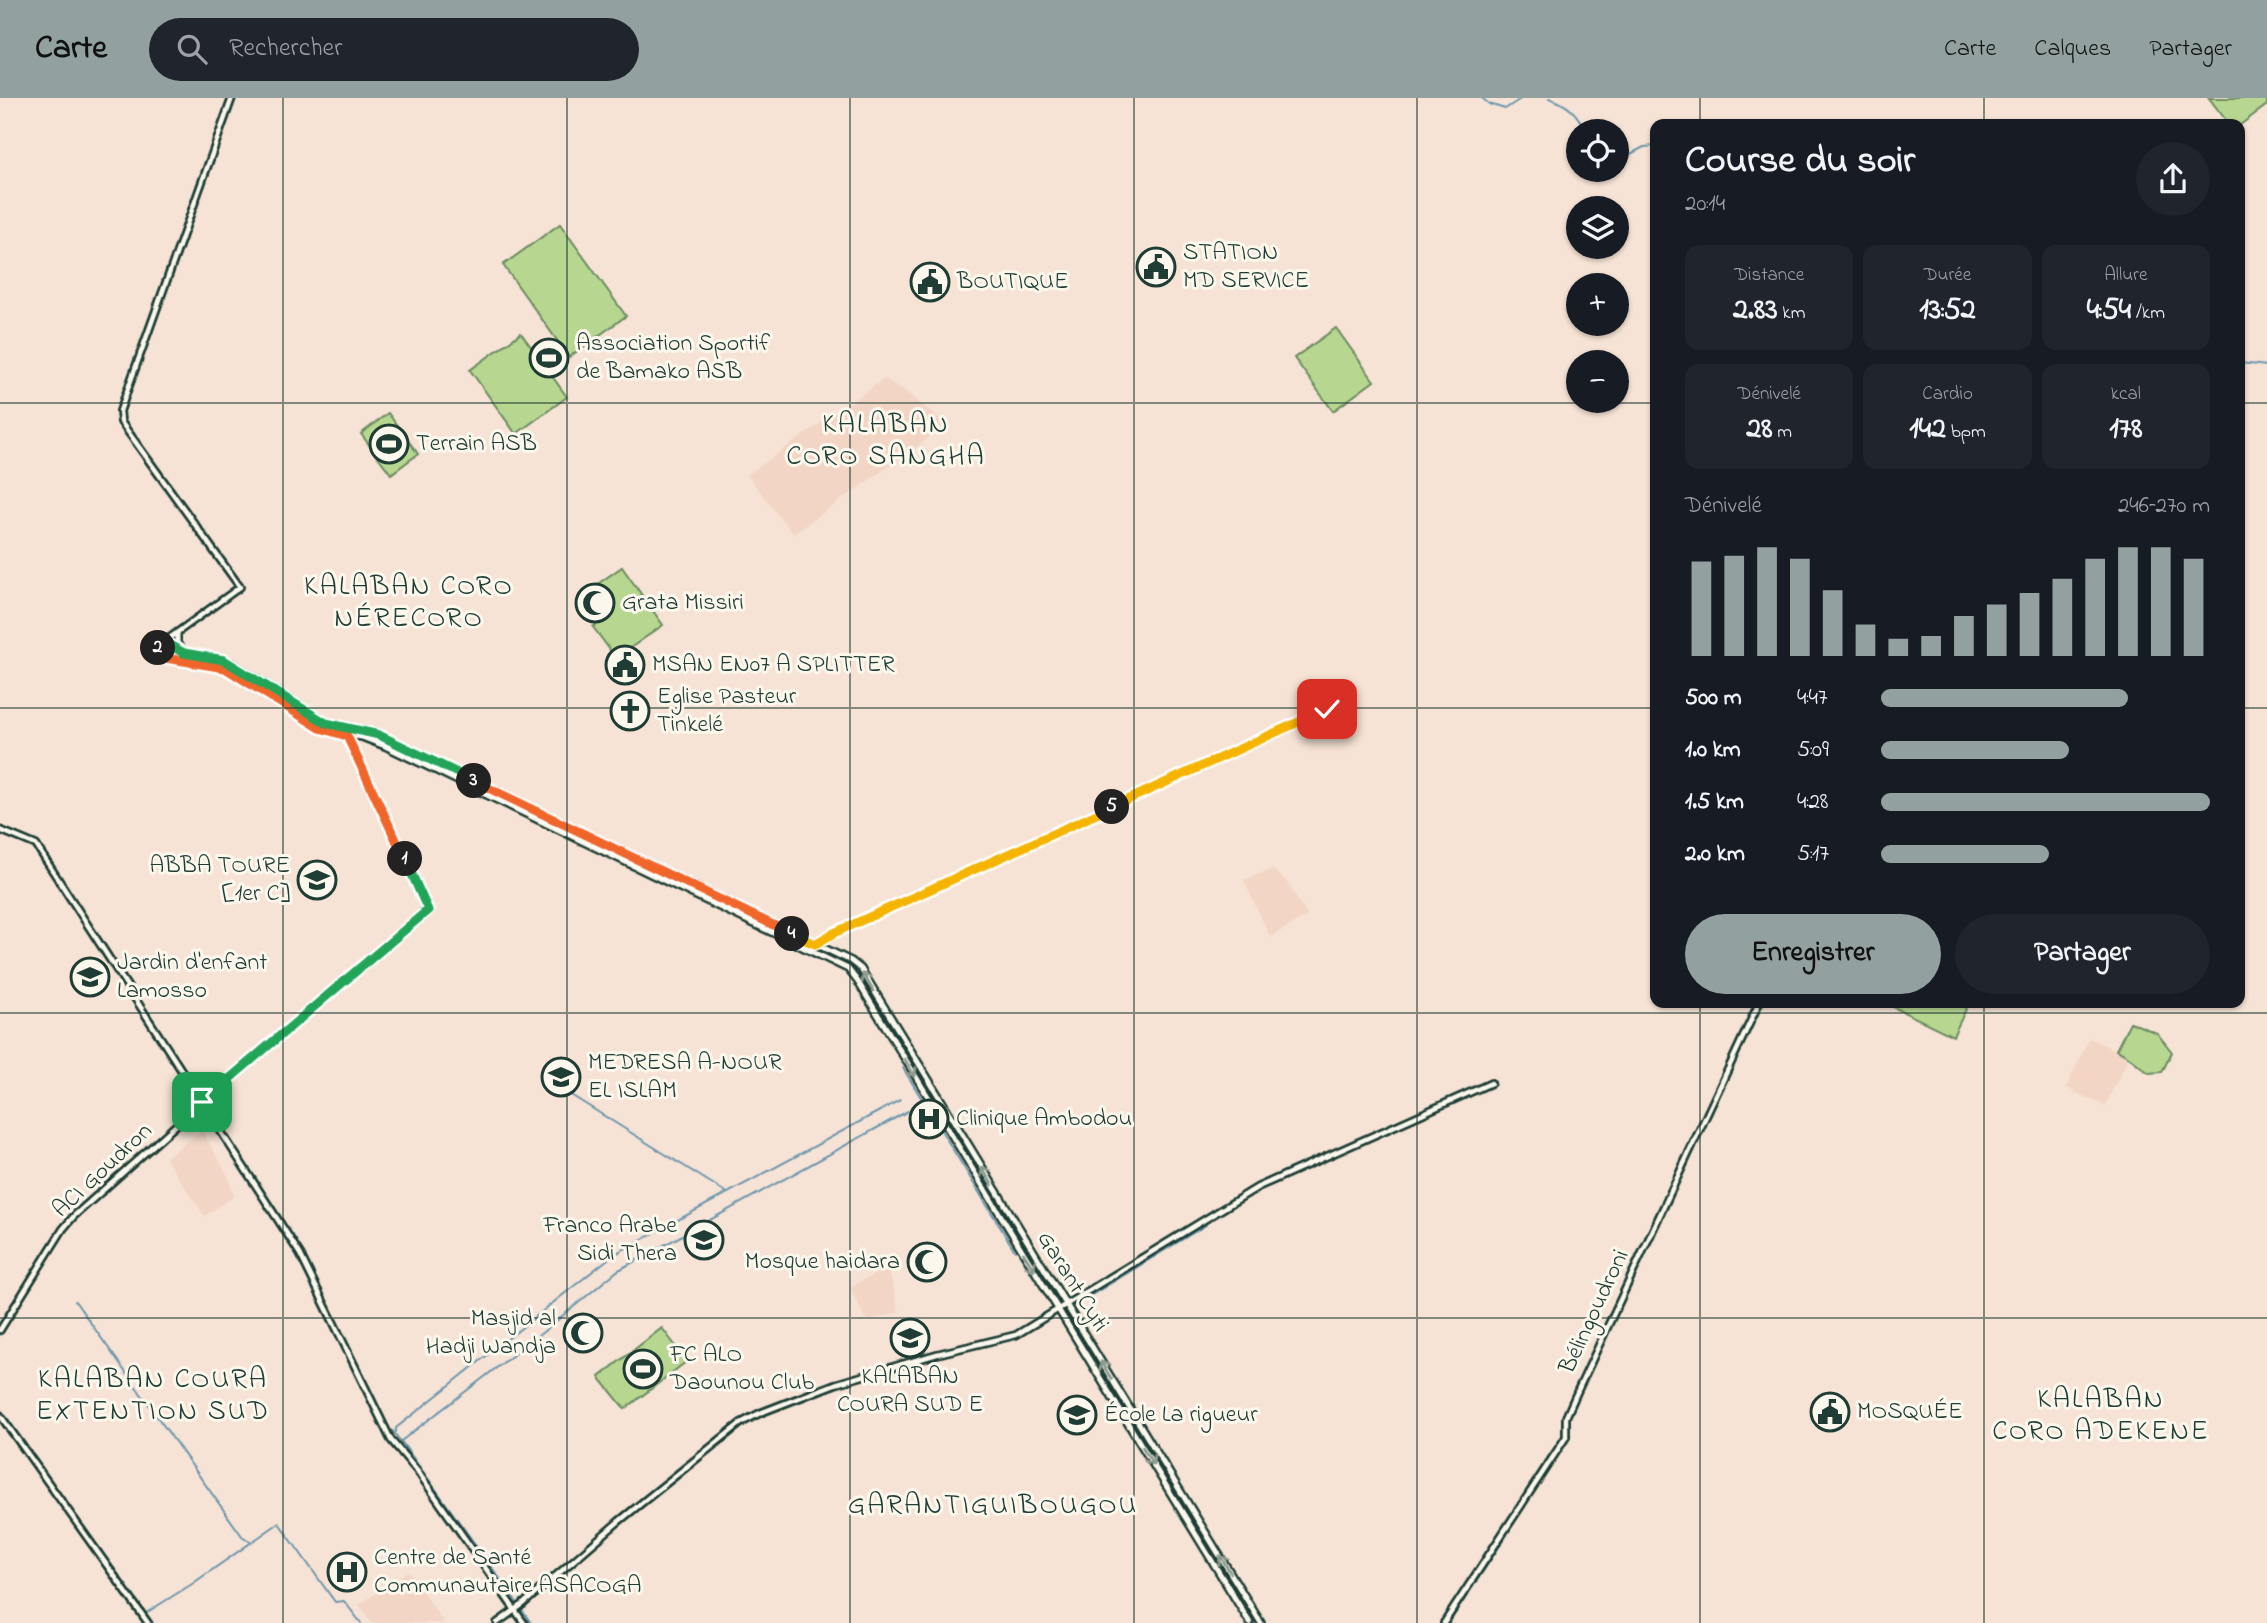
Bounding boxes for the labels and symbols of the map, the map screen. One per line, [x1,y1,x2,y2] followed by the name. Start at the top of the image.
[1183,236,1309,299] place label: STATION MD SERVICE
[1135,246,1177,288] public building icon: STATION MD SERVICE
[909,261,951,303] public building icon: BOUTIQUE
[956,265,1069,300] place label: BOUTIQUE
[576,327,771,390] place label: Association Sportif de Bamako ASB
[528,337,570,379] sports icon: Association Sportif de Bamako ASB
[786,405,986,478] district label: KALABAN CORO SANGHA
[368,423,410,465] sports icon: Terrain ASB
[416,427,537,462] place label: Terrain ASB
[304,567,514,640] district label: KALABAN CORO NÉRECORO
[574,582,616,624] mosque icon: Grata Missiri
[622,586,744,621] place label: Grata Missiri
[140,630,176,666] pin: 2
[604,644,646,686] public building icon: MSAN EN07 A SPLITTER
[652,648,895,683] place label: MSAN EN07 A SPLITTER
[1297,679,1357,739] pin
[657,680,797,743] place label: Eglise Pasteur Tinkelé
[609,690,651,732] church icon: Eglise Pasteur Tinkelé
[456,764,491,798] pin: 3
[1094,790,1130,824] pin: 5
[388,842,422,876] pin: 1
[150,849,290,912] place label: ABBA TOURE [1er C]
[296,859,338,901] school or university icon: ABBA TOURE [1er C]
[774,916,810,952] pin: 4
[117,946,267,1009] place label: Jardin d'enfant Lamosso
[69,956,111,998] school or university icon: Jardin d'enfant Lamosso
[861,972,875,992] one-way arrow
[588,1046,782,1109] place label: MEDRESA A-NOUR EL ISLAM
[540,1056,582,1098] school or university icon: MEDRESA A-NOUR EL ISLAM
[903,1058,918,1077] one-way arrow
[172,1072,232,1132] pin
[908,1098,950,1140] hospital icon: Clinique Ambodou
[956,1102,1132,1137] place label: Clinique Ambodou
[45,1115,161,1227] street label: ACI Goudron
[979,1167,993,1187] one-way arrow
[542,1209,677,1272] place label: Franco Arabe Sidi Thera
[683,1219,725,1261] school or university icon: Franco Arabe Sidi Thera
[1026,1225,1117,1340] street label: Garant Cyti
[906,1241,948,1283] mosque icon: Mosque haidara
[1550,1244,1639,1381] street label: Bélingoudroni
[745,1245,900,1280] place label: Mosque haidara
[1022,1252,1036,1272] one-way arrow
[426,1302,556,1365] place label: Masjid al Hadji Wandja
[562,1312,604,1354] mosque icon: Masjid al Hadji Wandja
[889,1317,931,1359] school or university icon: KALABAN COURA SUD E
[669,1338,815,1401] place label: FC ALO Daounou Club
[622,1348,664,1390] sports icon: FC ALO Daounou Club
[36,1360,270,1433] district label: KALABAN COURA EXTENTION SUD
[837,1360,983,1423] place label: KALABAN COURA SUD E
[1098,1361,1112,1381] one-way arrow
[1992,1380,2210,1453] district label: KALABAN CORO ADEKENE
[1809,1391,1851,1433] public building icon: MOSQUÉE
[1056,1394,1098,1436] school or university icon: École La rigueur
[1857,1395,1962,1430] place label: MOSQUÉE
[1104,1398,1258,1433] place label: École La rigueur
[1141,1446,1155,1466] one-way arrow
[848,1486,1138,1527] district label: GARANTIGUIBOUGOU
[374,1541,642,1604] place label: Centre de Santé Communautaire ASACOGA
[326,1551,368,1593] hospital icon: Centre de Santé Communautaire ASACOGA
[1217,1555,1231,1575] one-way arrow

